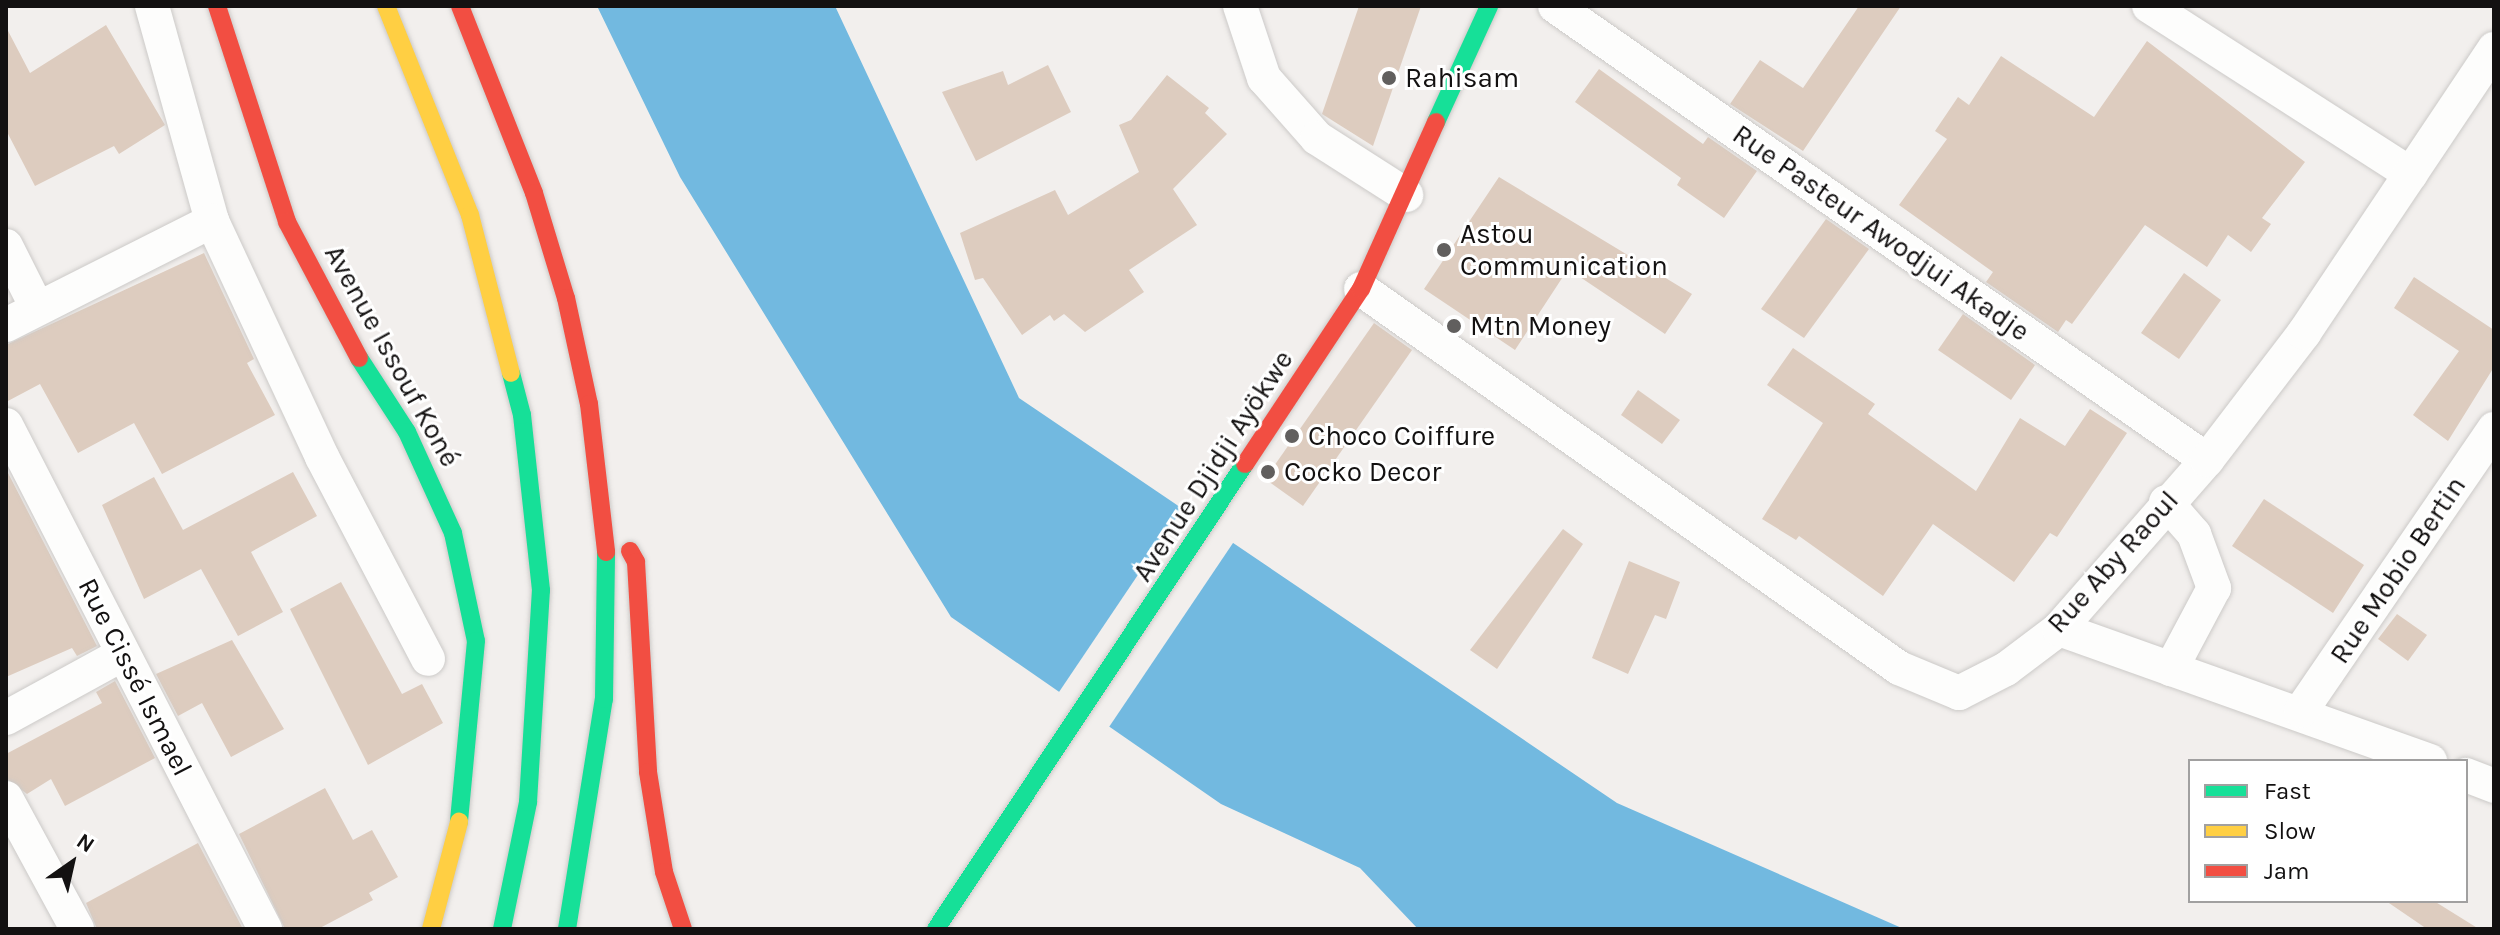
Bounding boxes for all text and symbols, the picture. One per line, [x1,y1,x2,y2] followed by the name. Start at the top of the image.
[1405,61,1519,95] place label: Rahisam
[1380,69,1398,87] marker: Rahisam
[1726,118,2036,348] street label: Rue Pasteur Awodjui Akadje
[1460,217,1668,283] place label: Astou Communication
[317,239,467,473] street label: Avenue Issouf Koné
[1435,241,1453,259] marker: Astou Communication
[1470,309,1611,343] place label: Mtn Money
[1445,317,1463,335] marker: Mtn Money
[1126,344,1300,588] street label: Avenue Djidji Ayökwe
[1308,419,1495,453] place label: Choco Coiffure
[1283,427,1301,445] marker: Choco Coiffure
[1284,455,1441,489] place label: Cocko Decor
[1259,463,1277,481] marker: Cocko Decor
[2323,470,2473,670] street label: Rue Mobio Bertin
[2040,484,2186,640] street label: Rue Aby Raoul
[71,572,199,782] street label: Rue Cissé Ismael
[2188,759,2468,903] legend
[2264,777,2311,805] text: Fast
[2264,817,2316,845] text: Slow
[32,823,112,903] north arrow
[72,828,99,858] text: N
[2264,857,2309,885] text: Jam

